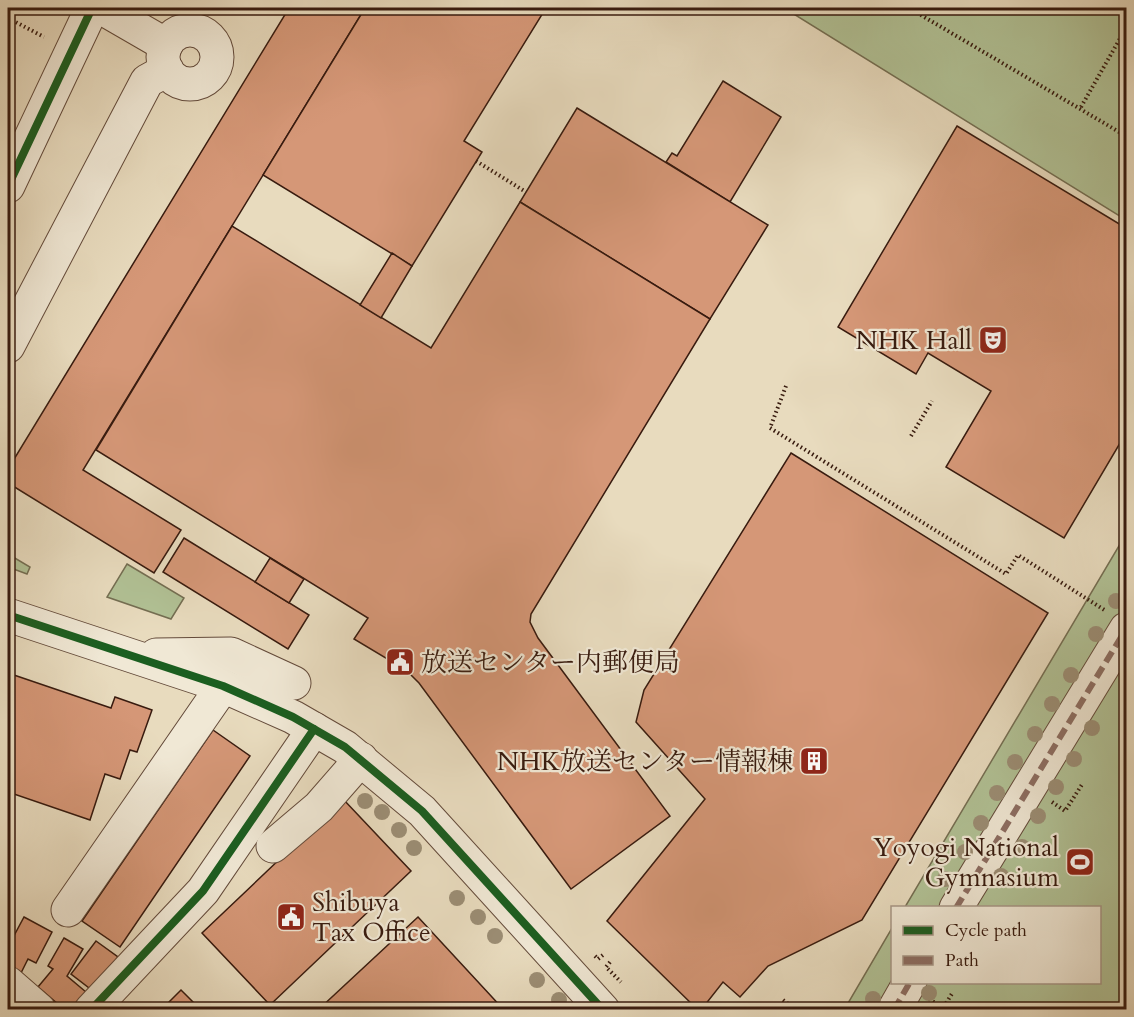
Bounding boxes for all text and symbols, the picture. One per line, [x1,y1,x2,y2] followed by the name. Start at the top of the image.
[856,323,972,358] place label: NHK Hall
[977,324,1009,356] theatre icon: NHK Hall
[421,645,680,680] place label: 放送センター内郵便局
[384,646,416,678] public building icon: 放送センター内郵便局
[497,744,793,779] place label: NHK放送センター情報棟
[798,745,830,777] building icon: NHK放送センター情報棟
[873,830,1059,895] place label: Yoyogi National Gymnasium
[1064,846,1096,878] sports icon: Yoyogi National Gymnasium
[312,885,431,950] place label: Shibuya Tax Office
[275,901,307,933] public building icon: Shibuya Tax Office
[891,906,1101,984] legend
[945,918,1027,943] text: Cycle path
[945,948,979,973] text: Path

